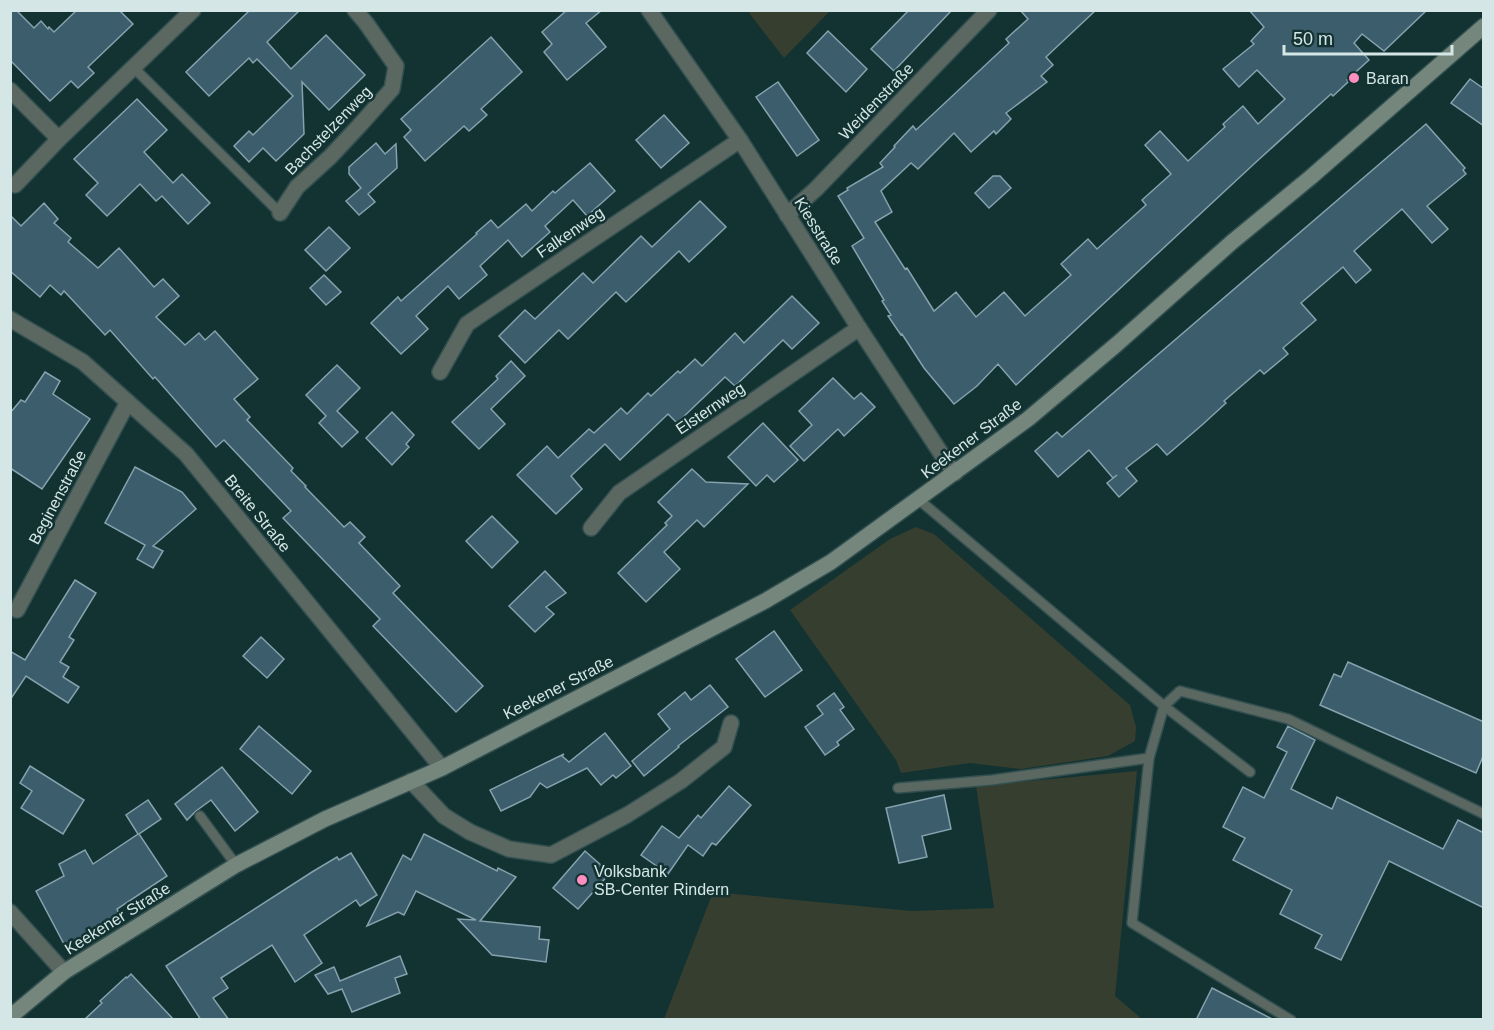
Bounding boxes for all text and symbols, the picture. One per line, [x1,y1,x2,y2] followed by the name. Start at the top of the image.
[1284,18,1452,56] scale bar
[1293,29,1333,49] text: 50 m
[836,60,917,143] street label: Weidenstraße
[1366,70,1409,87] place label: Baran
[1347,71,1361,85] marker: Baran
[282,83,375,178] street label: Bachstelzenweg
[791,194,846,268] street label: Kiesstraße
[533,204,607,261] street label: Falkenweg
[673,379,748,438] street label: Elsternweg
[918,395,1025,482] street label: Keekener Straße
[26,447,89,547] street label: Beginenstraße
[221,471,294,555] street label: Breite Straße
[500,652,616,722] street label: Keekener Straße
[594,863,729,898] place label: Volksbank SB-Center Rindern
[575,873,589,887] marker: Volksbank SB-Center Rindern
[61,879,173,958] street label: Keekener Straße

